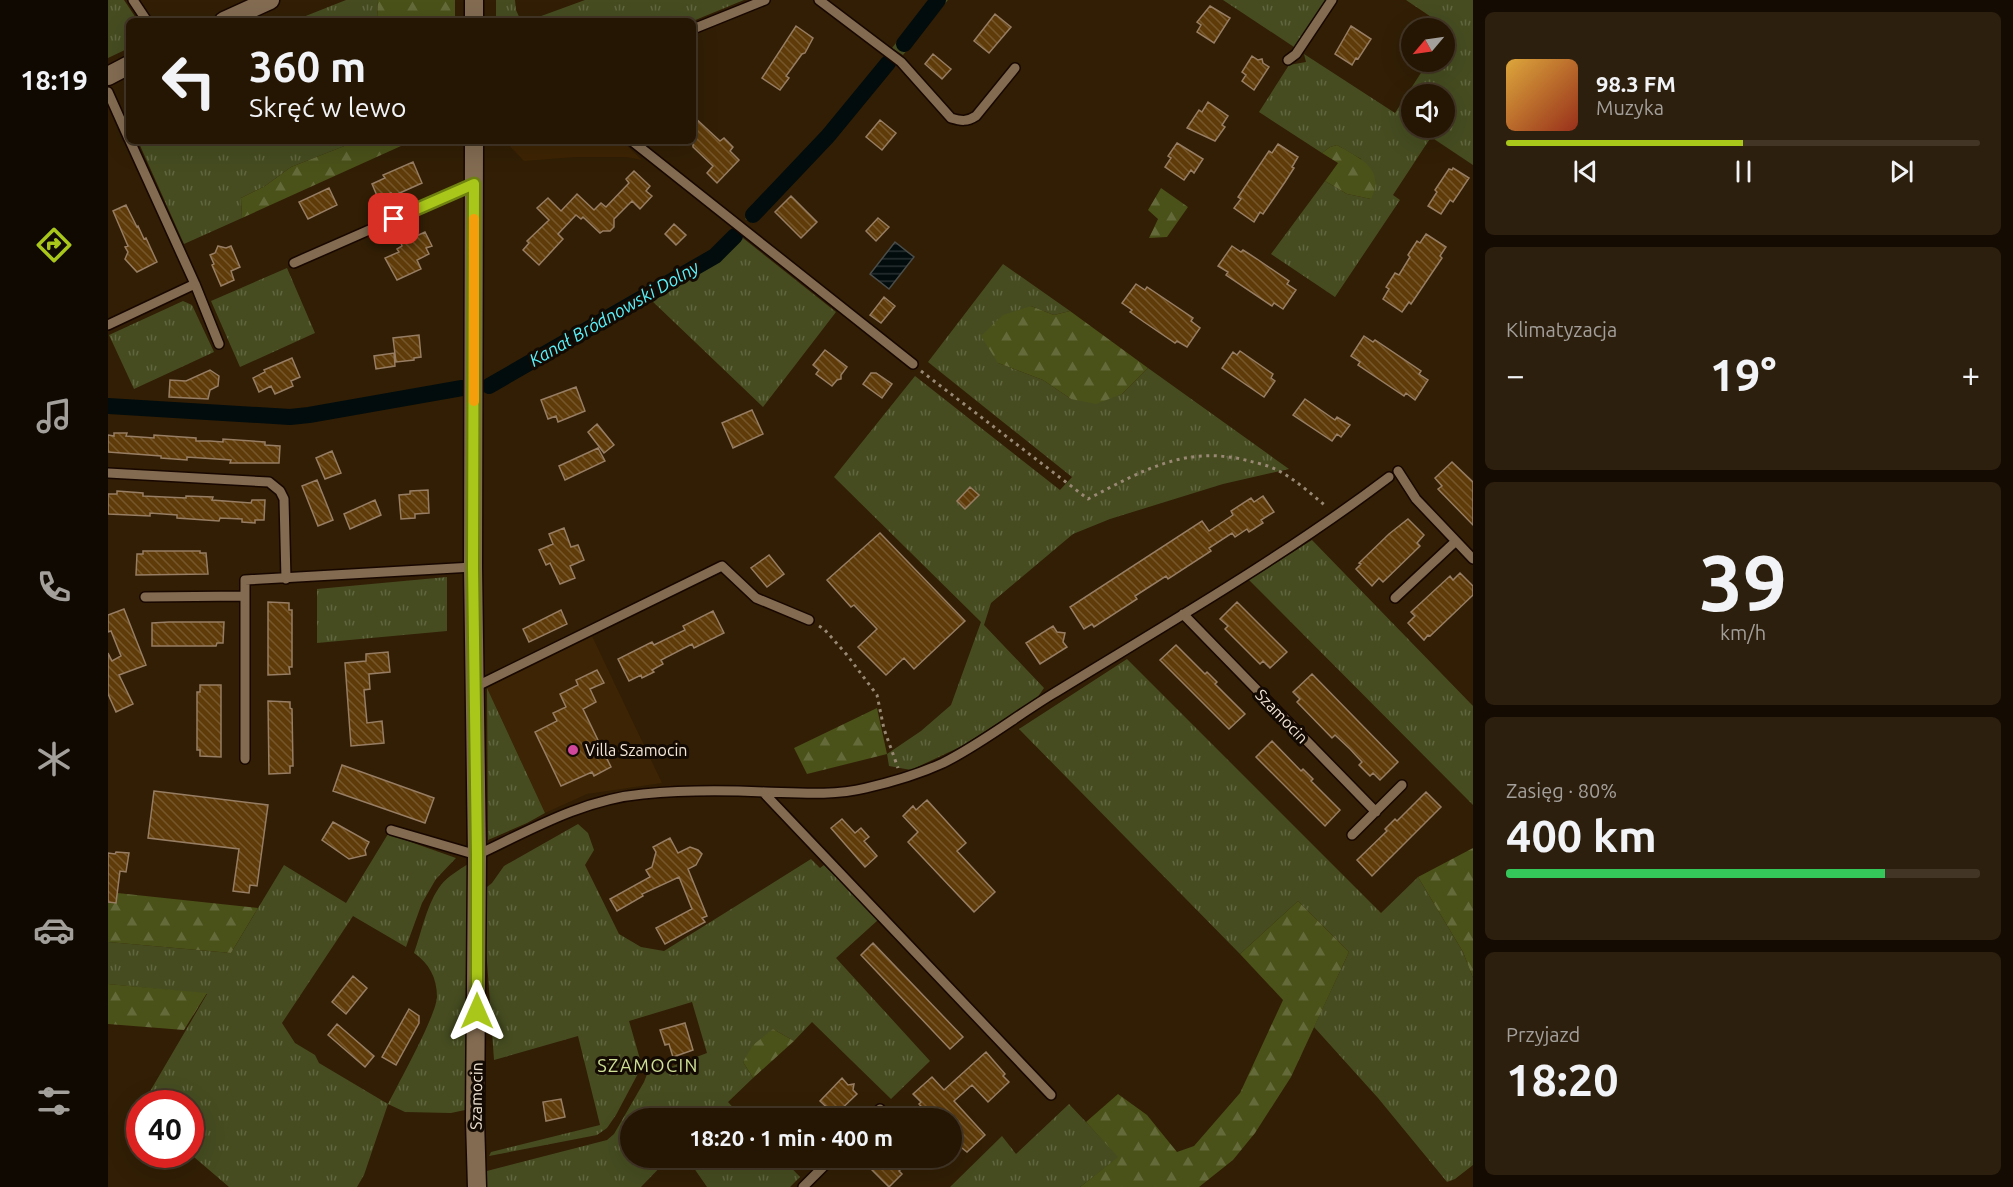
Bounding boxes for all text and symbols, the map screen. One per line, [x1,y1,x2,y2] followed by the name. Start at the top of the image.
[1401,18,1455,72] north arrow
[1401,18,1455,138] map controls
[150,42,228,120] icon: left
[249,43,366,90] text: 360 m
[20,65,88,95] text: 18:19
[1596,71,1676,96] text: 98.3 FM
[1401,84,1455,138] button: sound
[249,92,406,122] text: Skręć w lewo
[1596,96,1664,119] text: Muzyka
[1569,155,1602,188] icon: previous
[1727,155,1760,188] icon: pause
[1885,155,1918,188] icon: next
[368,193,419,244] pin
[377,202,410,235] icon: arrive
[33,224,75,266] icon: directions
[525,256,702,370] water label: Kanał Bródnowski Dolny
[1506,318,1617,341] text: Klimatyzacja
[1710,349,1776,400] text: 19°
[1506,356,1525,393] text: −
[1961,356,1980,393] text: +
[33,395,75,437] icon: music
[1699,538,1787,626] text: 39
[33,566,75,608] icon: phone
[1720,621,1766,644] text: km/h
[1252,685,1312,747] street label: Szamocin
[33,738,75,780] icon: climate
[585,741,687,759] place label: Villa Szamocin
[566,743,580,757] marker: Villa Szamocin
[1506,779,1617,802] text: Zasięg · 80%
[1506,810,1657,861] text: 400 km
[33,909,75,951] icon: car
[445,979,509,1043] position arrow
[1506,1023,1580,1046] text: Przyjazd
[1506,1054,1619,1105] text: 18:20
[597,1055,699,1075] district label: SZAMOCIN
[466,1062,486,1130] street label: Szamocin
[33,1080,75,1122] icon: filters
[126,1090,204,1168] speed limit sign: 40
[689,1125,893,1150] text: 18:20 · 1 min · 400 m

